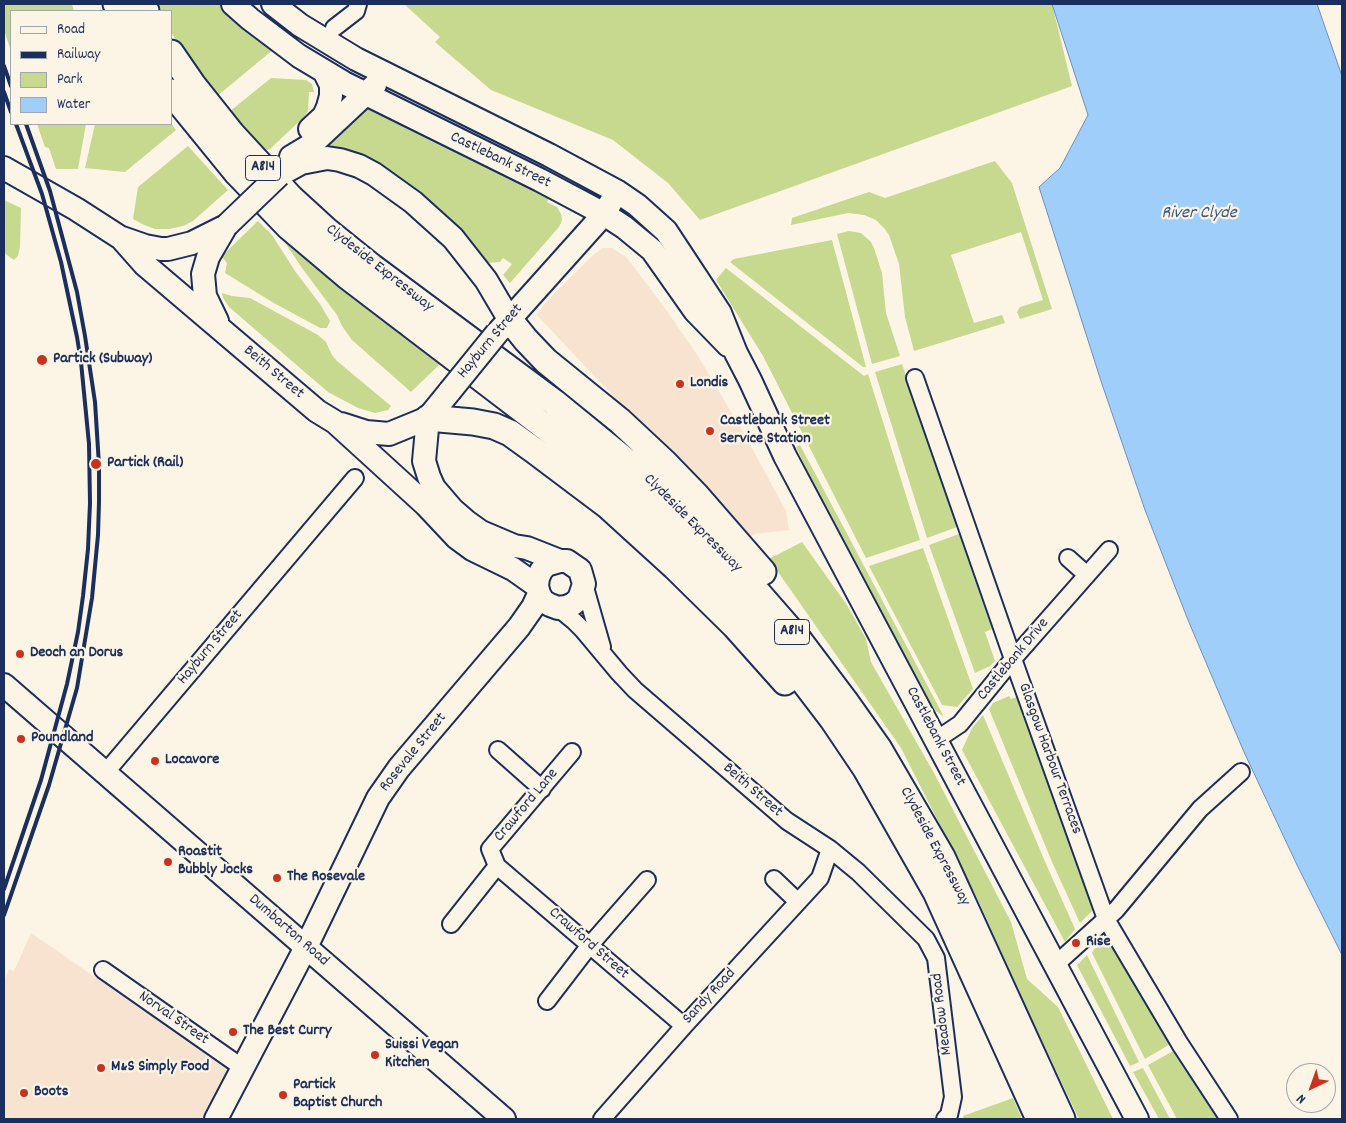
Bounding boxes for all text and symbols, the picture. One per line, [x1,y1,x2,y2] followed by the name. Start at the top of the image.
[10,10,172,125] legend
[57,19,85,41] text: Road
[57,44,100,66] text: Railway
[57,69,83,91] text: Park
[57,94,90,116] text: Water
[446,128,554,194] street label: Castlebank Street
[246,156,280,180] road number: A814
[1161,204,1237,226] water label: River Clyde
[321,221,437,317] street label: Clydeside Expressway
[454,301,528,383] street label: Hayburn Street
[239,342,307,404] street label: Beith Street
[53,350,152,370] place label: Partick (Subway)
[35,353,49,367] marker: Partick (Subway)
[690,374,728,394] place label: Londis
[674,378,686,390] marker: Londis
[720,412,830,450] place label: Castlebank Street Service Station
[704,425,716,437] marker: Castlebank Street Service Station
[107,454,183,474] place label: Partick (Rail)
[89,457,103,471] marker: Partick (Rail)
[639,471,745,577] street label: Clydeside Expressway
[174,607,248,689] street label: Hayburn Street
[974,615,1054,705] street label: Castlebank Drive
[774,620,810,644] road number: A814
[30,644,123,664] place label: Deoch an Dorus
[14,648,26,660] marker: Deoch an Dorus
[1013,681,1085,837] street label: Glasgow Harbour Terraces
[901,684,969,790] street label: Castlebank Street
[376,710,452,796] street label: Rosevale Street
[31,729,93,749] place label: Poundland
[15,733,27,745] marker: Poundland
[165,751,219,771] place label: Locavore
[149,755,161,767] marker: Locavore
[718,760,786,822] street label: Beith Street
[491,765,563,847] street label: Crawford Lane
[895,784,973,910] street label: Clydeside Expressway
[178,843,253,881] place label: Roastit Bubbly Jocks
[162,856,174,868] marker: Roastit Bubbly Jocks
[287,868,365,888] place label: The Rosevale
[271,872,283,884] marker: The Rosevale
[244,891,332,971] street label: Dumbarton Road
[544,904,632,984] street label: Crawford Street
[1086,933,1110,953] place label: Rise
[1070,937,1082,949] marker: Rise
[679,965,741,1029] street label: Sandy Road
[928,972,958,1056] street label: Meadow Road
[134,988,212,1050] street label: Norval Street
[243,1022,332,1042] place label: The Best Curry
[227,1026,239,1038] marker: The Best Curry
[385,1036,459,1074] place label: Suissi Vegan Kitchen
[369,1049,381,1061] marker: Suissi Vegan Kitchen
[111,1058,209,1078] place label: M&S Simply Food
[95,1062,107,1074] marker: M&S Simply Food
[1286,1063,1336,1113] north arrow
[293,1076,382,1114] place label: Partick Baptist Church
[34,1083,68,1103] place label: Boots
[18,1087,30,1099] marker: Boots
[277,1089,289,1101] marker: Partick Baptist Church
[1292,1089,1311,1108] text: N

